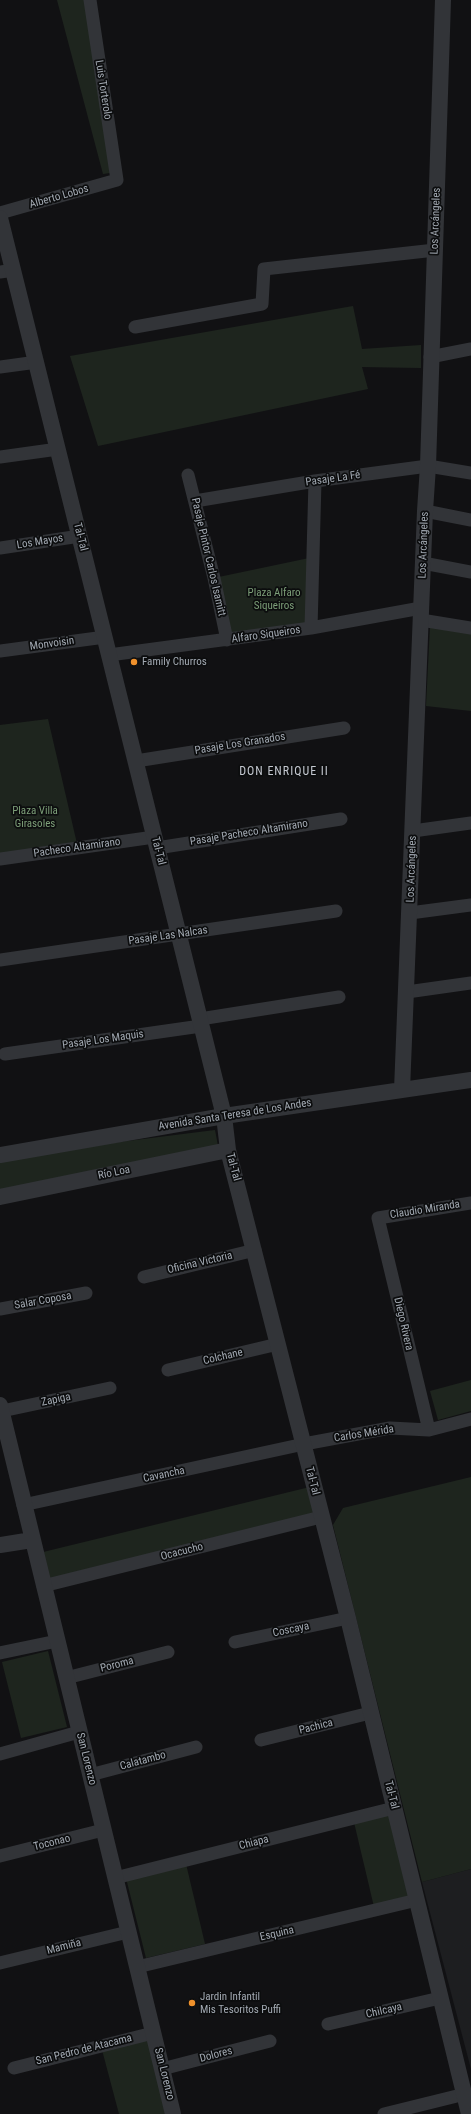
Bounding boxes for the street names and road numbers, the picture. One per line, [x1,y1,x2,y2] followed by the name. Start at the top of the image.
[92,59,114,121] street label: Luis Torterolo
[28,182,90,212] street label: Alberto Lobos
[428,187,444,255] street label: Los Arcángeles
[305,469,361,489] street label: Pasaje La Fé
[188,497,228,617] street label: Pasaje Pintor Carlos Isamitt
[416,511,432,579] street label: Los Arcángeles
[70,522,90,552] street label: Tal-Tal
[16,532,64,552] street label: Los Mayos
[231,624,301,646] street label: Alfaro Siqueiros
[29,634,75,654] street label: Monvoisin
[194,730,286,758] street label: Pasaje Los Granados
[189,817,309,849] street label: Pasaje Pacheco Altamirano
[33,835,121,861] street label: Pacheco Altamirano
[404,835,420,903] street label: Los Arcángeles
[148,836,168,866] street label: Tal-Tal
[128,924,208,948] street label: Pasaje Las Nalcas
[61,1028,145,1052] street label: Pasaje Los Maquis
[158,1096,312,1134] street label: Avenida Santa Teresa de Los Andes
[223,1152,243,1182] street label: Tal-Tal
[97,1163,131,1183] street label: Río Loa
[389,1198,461,1222] street label: Claudio Miranda
[166,1249,234,1277] street label: Oficina Victoria
[13,1289,73,1313] street label: Salar Coposa
[390,1296,416,1352] street label: Diego Rivera
[202,1346,244,1368] street label: Colchane
[40,1390,72,1410] street label: Zapiga
[333,1423,395,1445] street label: Carlos Mérida
[142,1464,186,1486] street label: Cavancha
[302,1466,322,1496] street label: Tal-Tal
[159,1540,205,1564] street label: Ocacucho
[272,1620,310,1640] street label: Coscaya
[99,1654,135,1676] street label: Poroma
[298,1716,334,1738] street label: Pachica
[73,1731,99,1787] street label: San Lorenzo
[119,1749,167,1773] street label: Calatambo
[381,1780,401,1810] street label: Tal-Tal
[32,1832,72,1854] street label: Toconao
[238,1833,270,1853] street label: Chiapa
[259,1924,295,1944] street label: Esquina
[45,1936,83,1958] street label: Mamiña
[365,2000,403,2022] street label: Chilcaya
[35,2032,133,2068] street label: San Pedro de Atacama
[198,2044,234,2066] street label: Dolores
[151,2046,177,2102] street label: San Lorenzo

